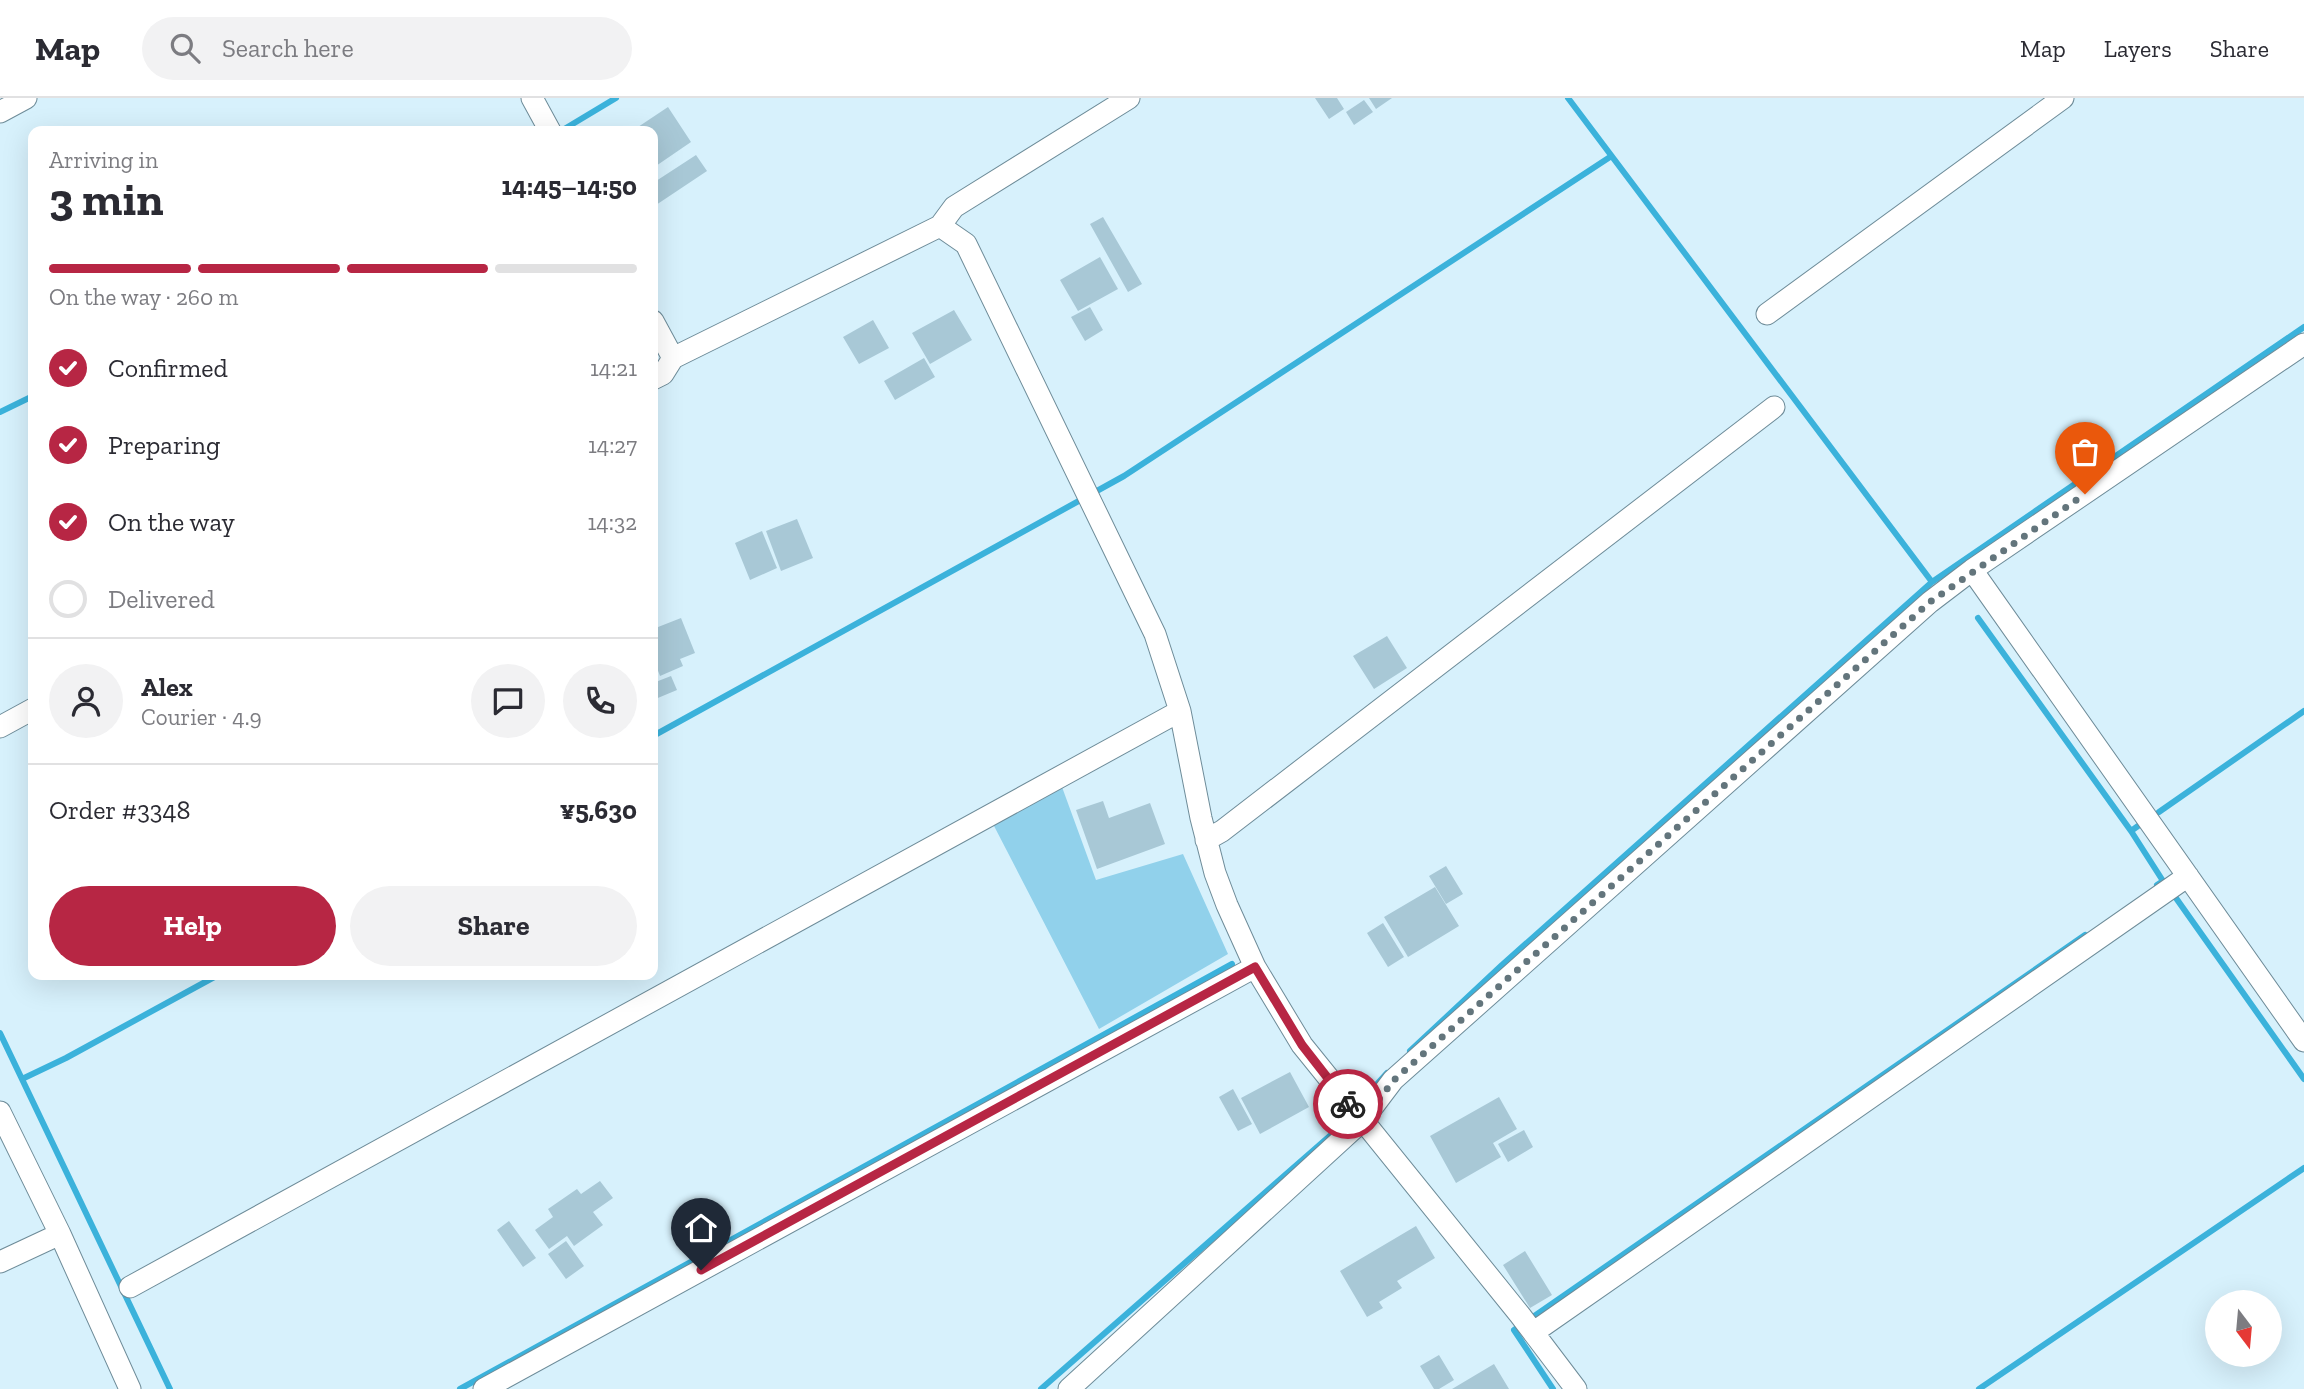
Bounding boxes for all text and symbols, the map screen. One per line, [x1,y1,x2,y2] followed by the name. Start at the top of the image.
[142,17,632,80] search box
[35,29,100,68] text: Map
[166,29,204,67] icon: search
[222,32,354,64] text: Search here
[2020,34,2066,63] text: Map
[2104,34,2172,63] text: Layers
[2210,34,2269,63] text: Share
[49,146,158,174] text: Arriving in
[501,170,637,202] text: 14:45–14:50
[49,172,163,227] text: 3 min
[49,283,238,311] text: On the way · 260 m
[49,349,87,387] icon: check
[108,352,228,384] text: Confirmed
[590,354,637,382] text: 14:21
[2055,422,2115,494] pin
[49,426,87,464] icon: check
[108,429,220,461] text: Preparing
[588,431,637,459] text: 14:27
[2066,433,2104,471] icon: bag
[49,503,87,541] icon: check
[108,506,235,538] text: On the way
[588,508,637,536] text: 14:32
[108,583,215,615] text: Delivered
[49,664,123,738] button: person
[471,664,545,738] button: chat
[563,664,637,738] button: phone
[141,671,193,703] text: Alex
[141,703,262,731] text: Courier · 4.9
[49,794,191,826] text: Order #3348
[560,794,637,826] text: ¥5,630
[49,886,336,966] button: Help
[350,886,637,966] button: Share
[1313,1069,1383,1139] courier
[1329,1085,1367,1123] icon: bike
[671,1198,731,1270] pin
[682,1209,720,1247] icon: home
[2205,1290,2282,1367] north arrow
[2205,1290,2282,1367] map controls

